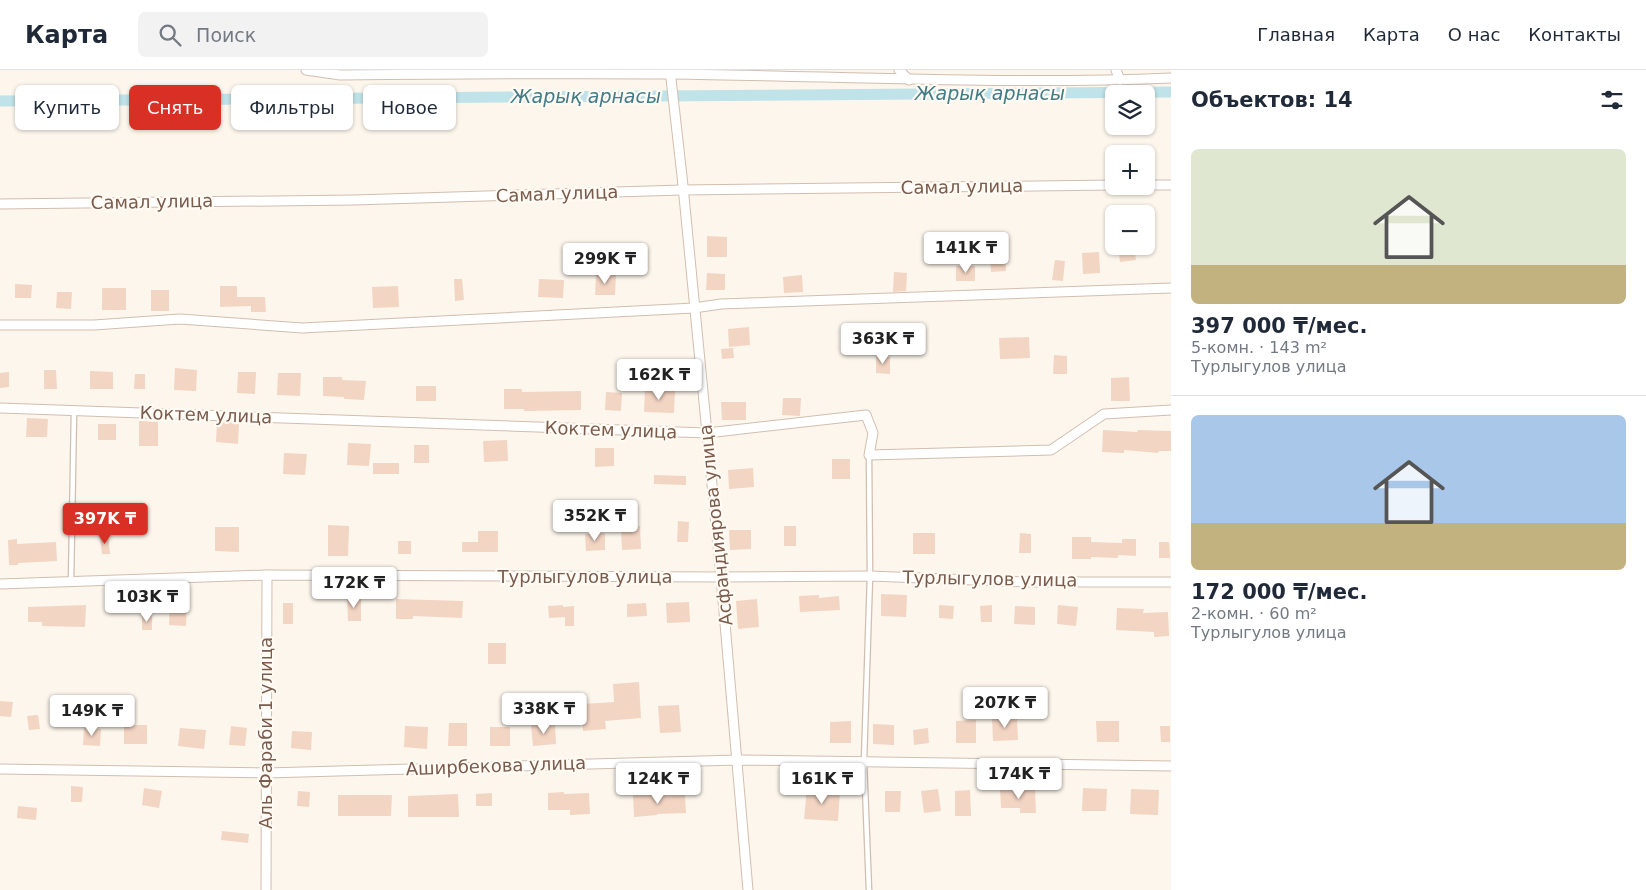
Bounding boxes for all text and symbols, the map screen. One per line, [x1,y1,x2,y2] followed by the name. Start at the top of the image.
[138,12,488,57] search box
[25,21,108,49] text: Карта
[156,21,184,49] icon: search
[196,24,256,46] text: Поиск
[1257,24,1335,45] text: Главная
[1363,24,1420,45] text: Карта
[1448,24,1500,45] text: О нас
[1528,24,1621,45] text: Контакты
[914,82,1065,104] water label: Жарық арнасы
[15,85,119,130] chip: Купить
[129,85,221,130] chip: Снять
[231,85,353,130] chip: Фильтры
[363,85,456,130] chip: Новое
[510,85,661,107] water label: Жарық арнасы
[1105,85,1155,255] map controls
[1105,85,1155,135] button: layers
[1598,86,1626,114] icon: filters
[1191,88,1353,112] text: Объектов: 14
[1105,145,1155,195] button: +
[901,175,1023,198] street label: Самал улица
[495,181,619,206] street label: Самал улица
[1364,182,1454,272] icon: home
[91,190,213,213] street label: Самал улица
[1105,205,1155,255] button: −
[925,232,1007,274] pin: 141K ₸
[935,238,997,257] text: 141K ₸
[564,242,646,285] pin: 299K ₸
[574,249,636,268] text: 299K ₸
[1191,314,1367,338] text: 397 000 ₸/мес.
[842,322,924,365] pin: 363K ₸
[852,329,914,348] text: 363K ₸
[1191,338,1327,357] text: 5-комн. · 143 m²
[1191,357,1346,376] text: Турлыгулов улица
[618,358,700,401] pin: 162K ₸
[628,365,690,384] text: 162K ₸
[139,402,273,427] street label: Коктем улица
[544,417,678,442] street label: Коктем улица
[694,423,737,627] street label: Асфандиярова улица
[1364,447,1454,537] icon: home
[554,500,636,542] pin: 352K ₸
[64,502,146,545] pin: 397K ₸
[564,506,626,525] text: 352K ₸
[74,509,136,528] text: 397K ₸
[313,566,395,609] pin: 172K ₸
[497,566,672,587] street label: Турлыгулов улица
[901,566,1078,591] street label: Турлыгулов улица
[323,573,385,592] text: 172K ₸
[106,580,188,623] pin: 103K ₸
[1191,580,1367,604] text: 172 000 ₸/мес.
[116,587,178,606] text: 103K ₸
[1191,604,1317,623] text: 2-комн. · 60 m²
[1191,623,1346,642] text: Турлыгулов улица
[255,637,276,829] street label: Аль Фараби 1 улица
[964,686,1046,729] pin: 207K ₸
[503,692,585,735] pin: 338K ₸
[974,693,1036,712] text: 207K ₸
[51,694,133,737] pin: 149K ₸
[513,699,575,718] text: 338K ₸
[61,701,123,720] text: 149K ₸
[405,752,587,779] street label: Аширбекова улица
[978,758,1060,800] pin: 174K ₸
[617,762,699,805] pin: 124K ₸
[781,762,863,805] pin: 161K ₸
[988,764,1050,783] text: 174K ₸
[627,769,689,788] text: 124K ₸
[791,769,853,788] text: 161K ₸

